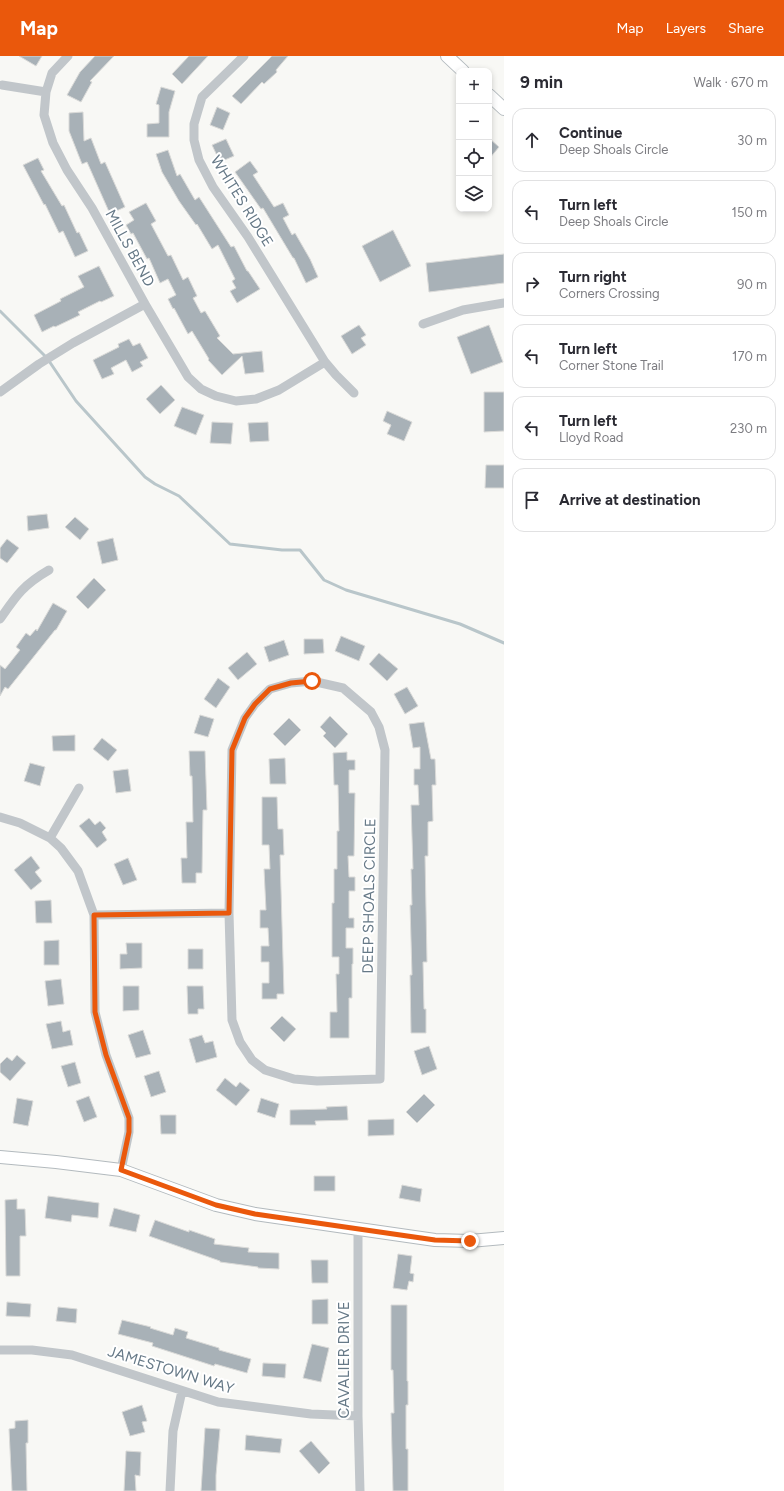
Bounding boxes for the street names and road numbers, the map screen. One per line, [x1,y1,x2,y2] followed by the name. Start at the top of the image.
[207,152,277,250] street label: WHITES RIDGE
[101,206,159,290] street label: MILLS BEND
[359,818,379,974] street label: DEEP SHOALS CIRCLE
[335,1301,353,1419] street label: CAVALIER DRIVE
[106,1342,236,1398] street label: JAMESTOWN WAY

